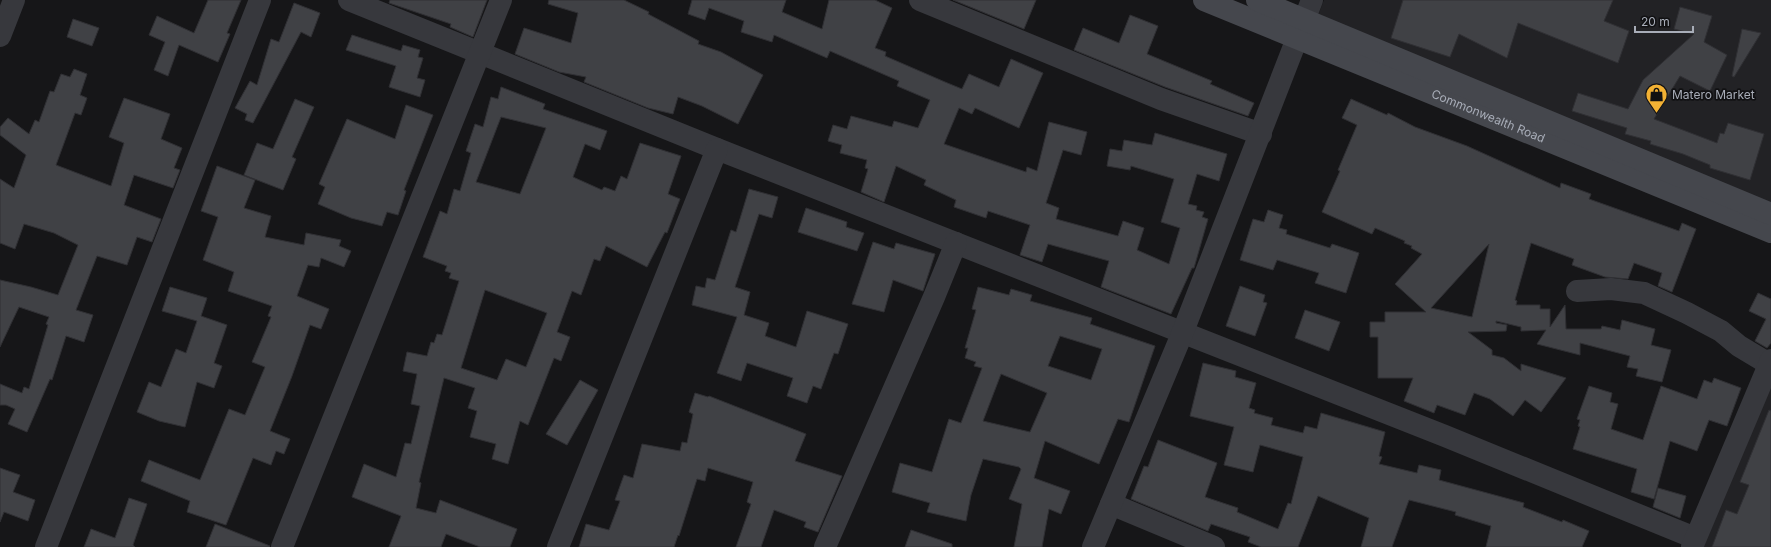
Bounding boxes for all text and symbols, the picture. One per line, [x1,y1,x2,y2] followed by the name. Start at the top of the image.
[1635,8,1693,34] scale bar
[1641,14,1670,29] text: 20 m
[1644,82,1670,115] shop icon: Matero Market
[1429,86,1547,146] street label: Commonwealth Road
[1672,87,1755,102] place label: Matero Market

